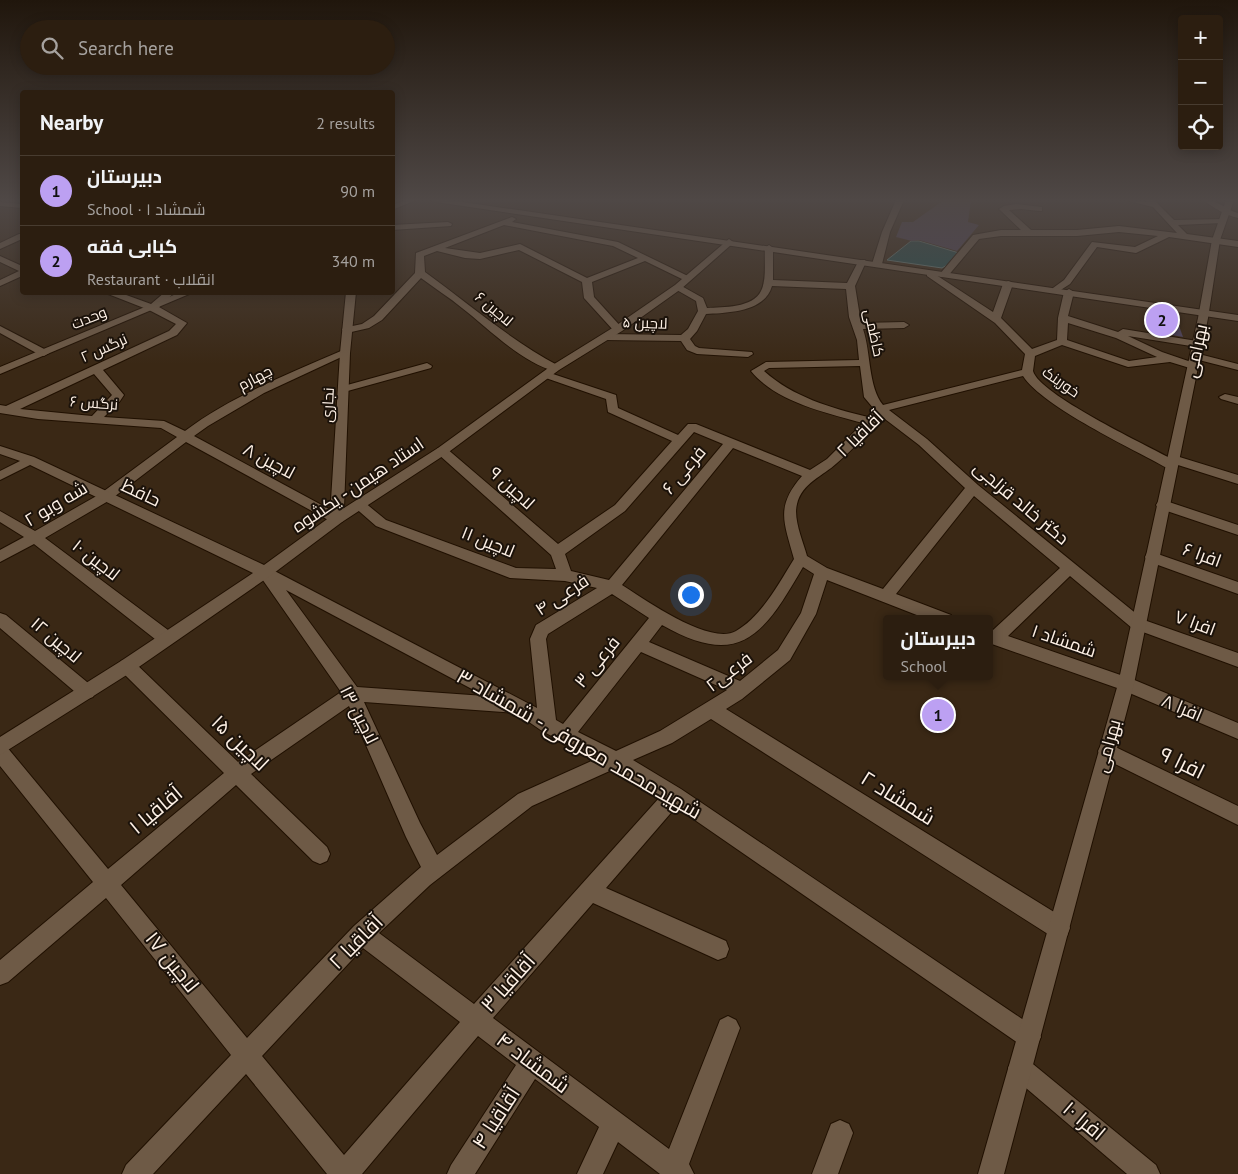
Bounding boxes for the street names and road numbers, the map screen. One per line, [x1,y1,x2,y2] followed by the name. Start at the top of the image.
[471,287,517,331] street label: لاچین ۶
[68,302,109,333] street label: وحدت
[859,307,889,359] street label: کاظمی
[622,312,668,334] street label: لاچین ۵
[1179,322,1212,380] street label: بهرامی
[77,329,131,367] street label: نرگس ۲
[234,361,276,395] street label: چهارم
[1039,362,1084,401] street label: خورینک
[317,387,339,423] street label: نجاری
[69,391,119,415] street label: نرگس ۶
[831,405,888,462] street label: آقاقیا ۲
[287,432,428,537] street label: استاد هیمن - یکشوه
[239,437,299,485] street label: لاچین ۸
[657,441,711,499] street label: فرعی ۶
[969,456,1074,549] street label: دکتر خالد قزلجی
[484,461,540,515] street label: لاچین ۹
[118,474,164,512] street label: حافظ
[20,476,91,531] street label: شه وبو ۲
[458,520,518,564] street label: لاچین ۱۱
[67,534,125,586] street label: لاچین ۱۰
[1180,537,1225,572] street label: افرا ۶
[530,569,593,620] street label: فرعی ۴
[1171,605,1219,641] street label: افرا ۷
[26,612,86,668] street label: لاچین ۱۲
[1029,619,1100,662] street label: شمشاد ۱
[569,631,624,692] street label: فرعی ۳
[701,647,757,697] street label: فرعی۲
[452,662,707,825] street label: شهیدمحمد معروفی - شمشاد ۳
[334,682,384,748] street label: لاچین ۱۳
[1158,689,1206,726] street label: افرا ۸
[205,709,275,777] street label: لاچین ۱۵
[1089,717,1126,775] street label: بهرامی
[1155,740,1209,785] street label: افرا ۹
[856,764,940,831] street label: شمشاد ۲
[123,779,188,840] street label: آقاقیا ۱
[323,908,389,975] street label: آقاقیا ۲
[139,926,205,998] street label: لاچین ۱۷
[474,948,541,1018] street label: آقاقیا ۳
[491,1026,576,1099] street label: شمشاد ۴
[465,1081,526,1154] street label: آقاقیا ۴
[1057,1095,1111,1146] street label: افرا ۱۰

